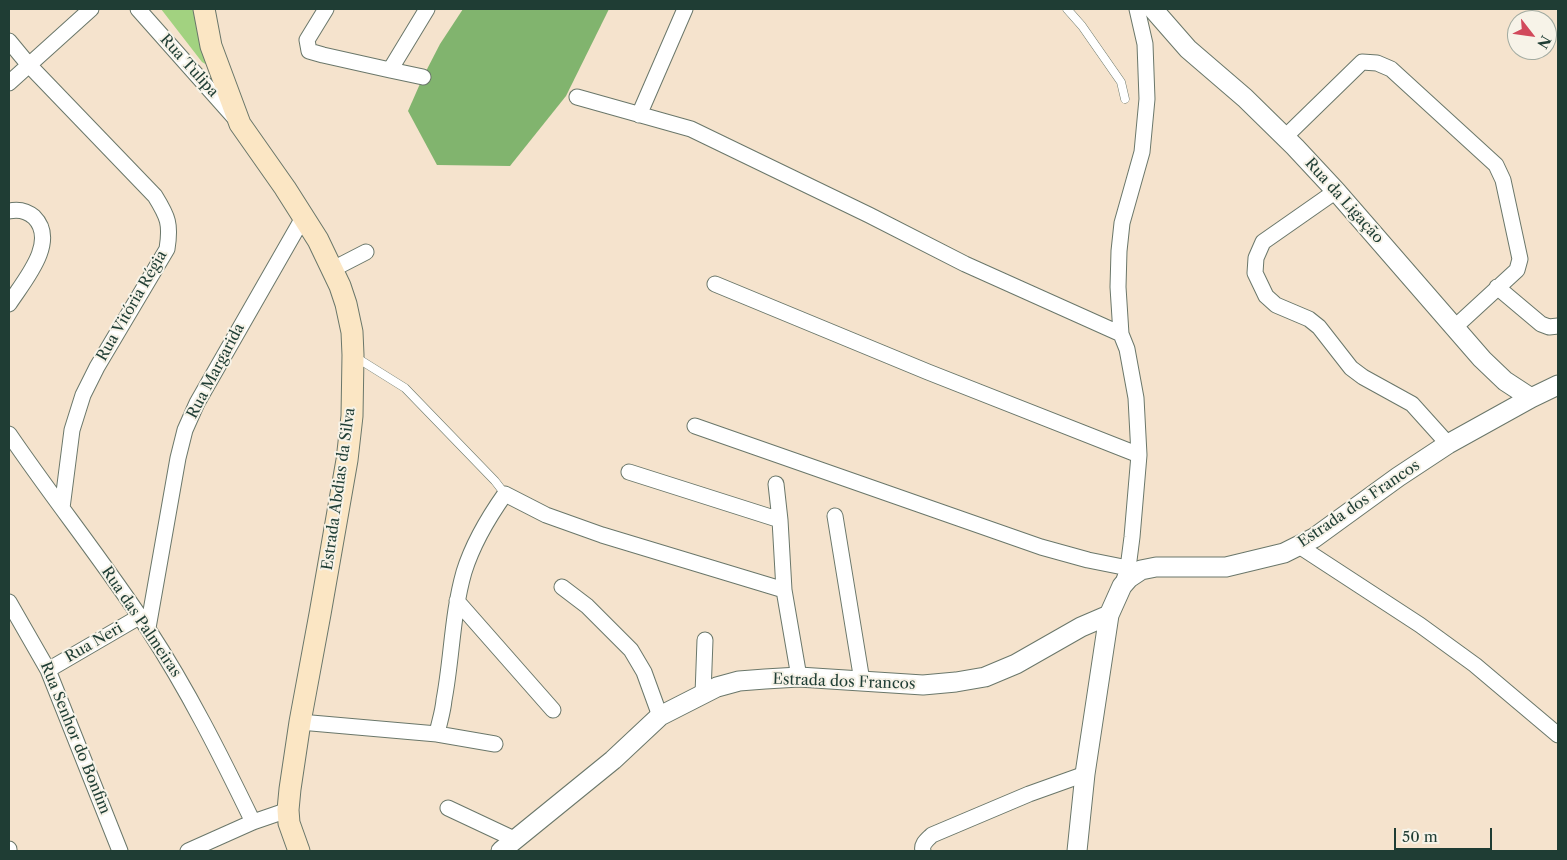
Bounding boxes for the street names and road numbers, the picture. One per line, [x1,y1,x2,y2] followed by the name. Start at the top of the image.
[156,31,222,101] street label: Rua Tulipa
[1301,155,1387,247] street label: Rua da Ligação
[93,248,171,364] street label: Rua Vitória Régia
[183,320,249,422] street label: Rua Margarida
[319,406,359,572] street label: Estrada Abdias da Silva
[1295,457,1423,551] street label: Estrada dos Francos
[97,563,185,681] street label: Rua das Palmeiras
[62,619,126,667] street label: Rua Neri
[36,659,114,817] street label: Rua Senhor do Bonfim
[772,671,916,693] street label: Estrada dos Francos

